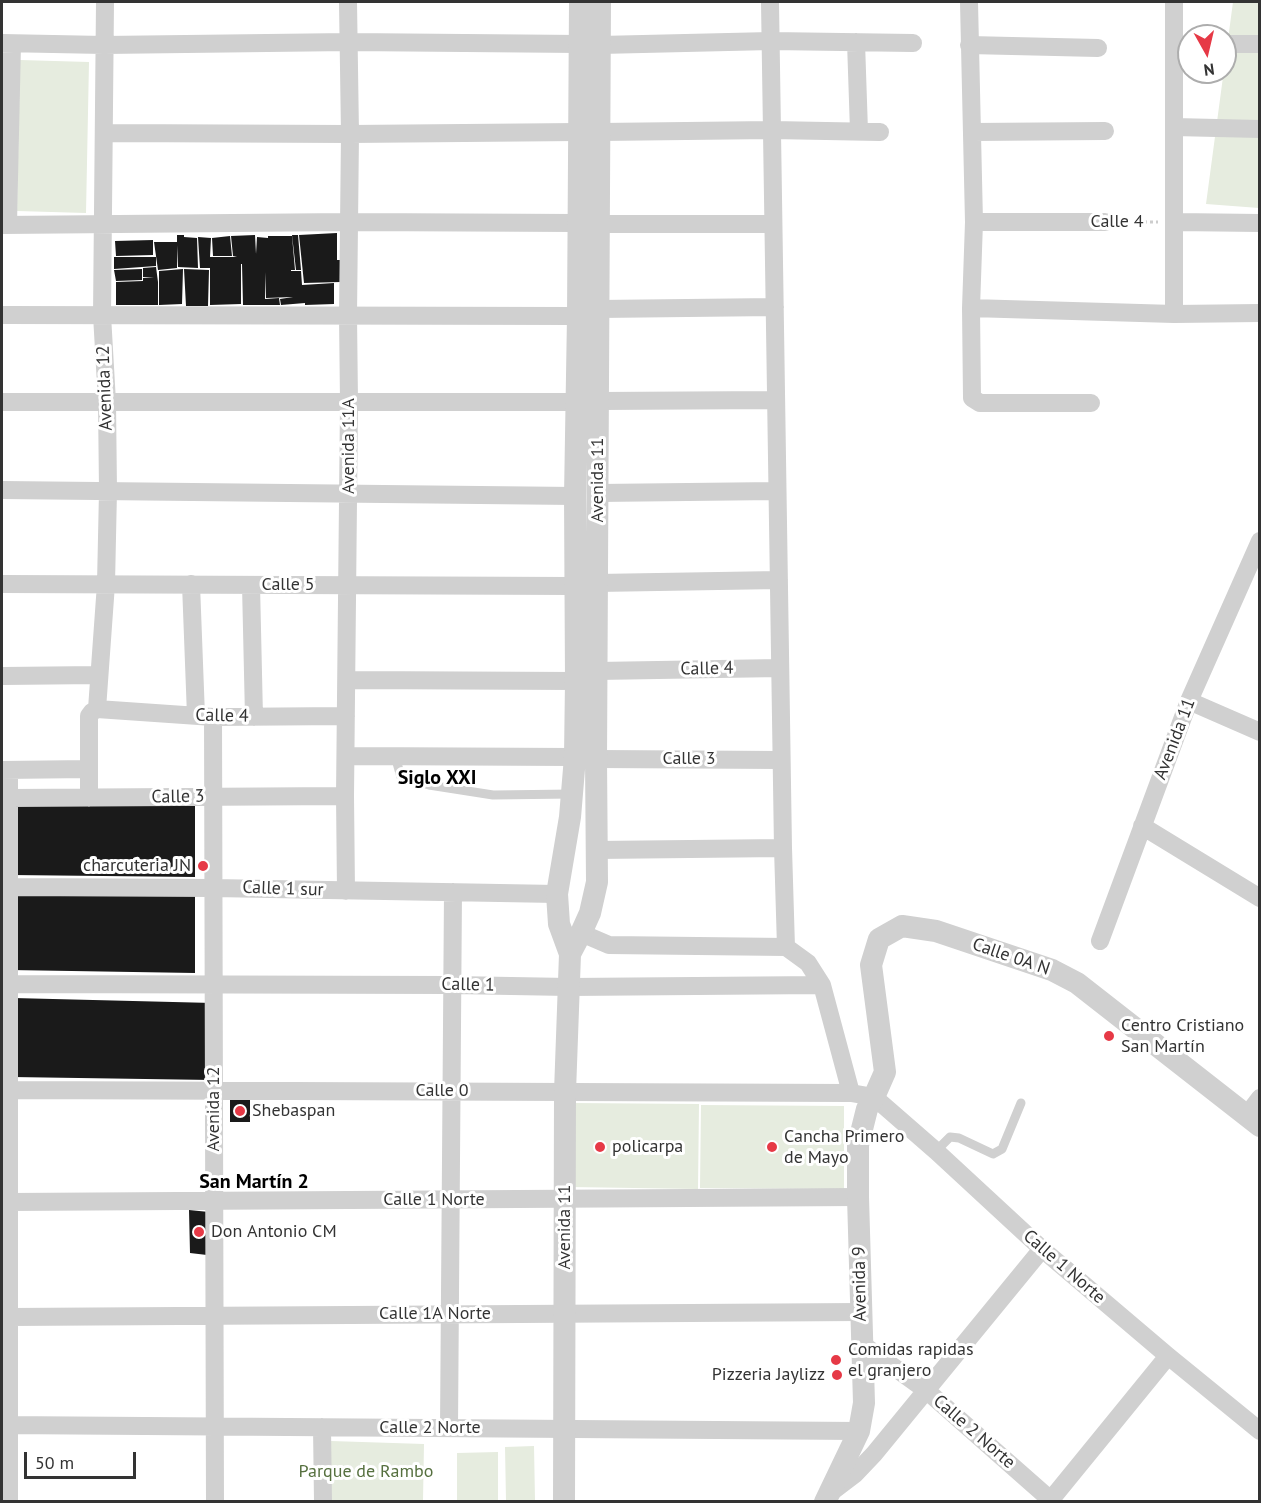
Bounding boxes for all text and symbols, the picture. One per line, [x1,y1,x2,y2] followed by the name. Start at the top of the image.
[1177,24,1237,84] north arrow
[1203,59,1216,80] text: N
[1090,211,1144,233] street label: Calle 4
[93,345,117,431] street label: Avenida 12
[338,398,360,494] street label: Avenida 11A
[587,437,609,523] street label: Avenida 11
[261,574,315,596] street label: Calle 5
[680,658,734,680] street label: Calle 4
[1150,695,1200,783] street label: Avenida 11
[195,705,249,727] street label: Calle 4
[662,748,716,770] street label: Calle 3
[398,766,476,790] district label: Siglo XXI
[151,786,205,808] street label: Calle 3
[83,855,191,877] place label: charcuteria JN
[196,859,210,873] marker: charcuteria JN
[242,877,324,901] street label: Calle 1 sur
[969,934,1053,980] street label: Calle 0A N
[441,974,495,996] street label: Calle 1
[1121,1015,1244,1058] place label: Centro Cristiano San Martín
[1102,1029,1116,1043] marker: Centro Cristiano San Martín
[203,1066,225,1152] street label: Avenida 12
[415,1080,469,1102] street label: Calle 0
[252,1100,335,1122] place label: Shebaspan
[233,1104,247,1118] marker: Shebaspan
[784,1126,904,1168] place label: Cancha Primero de Mayo
[612,1136,683,1158] place label: policarpa
[593,1140,607,1154] marker: policarpa
[765,1140,779,1154] marker: Cancha Primero de Mayo
[199,1170,309,1194] district label: San Martín 2
[554,1184,576,1270] street label: Avenida 11
[383,1189,485,1211] street label: Calle 1 Norte
[211,1221,337,1243] place label: Don Antonio CM
[192,1225,206,1239] marker: Don Antonio CM
[1019,1226,1109,1308] street label: Calle 1 Norte
[849,1246,871,1322] street label: Avenida 9
[379,1303,491,1325] street label: Calle 1A Norte
[848,1339,974,1382] place label: Comidas rapidas el granjero
[829,1353,843,1367] marker: Comidas rapidas el granjero
[712,1364,825,1386] place label: Pizzeria Jaylizz
[830,1368,844,1382] marker: Pizzeria Jaylizz
[929,1391,1019,1473] street label: Calle 2 Norte
[379,1417,481,1439] street label: Calle 2 Norte
[27,1440,140,1478] scale bar
[35,1451,74,1474] text: 50 m
[299,1461,433,1483] park label: Parque de Rambo

